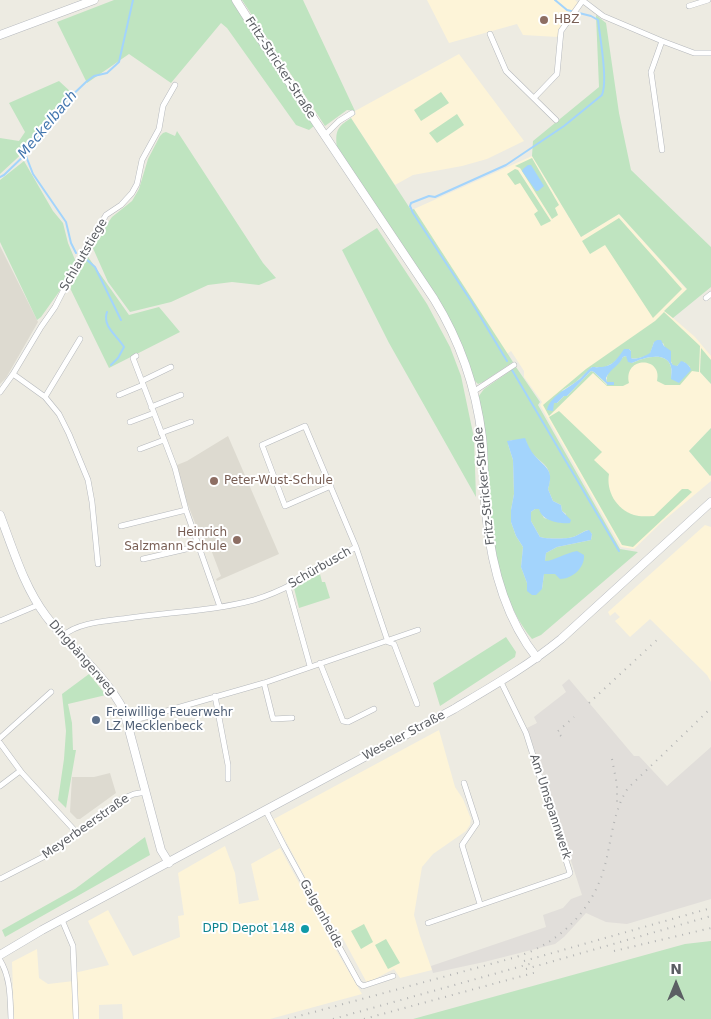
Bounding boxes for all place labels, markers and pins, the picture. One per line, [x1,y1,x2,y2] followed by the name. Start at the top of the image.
[554,13,579,27] place label: HBZ
[538,14,550,26] marker: HBZ
[224,474,333,488] place label: Peter-Wust-Schule
[208,475,220,487] marker: Peter-Wust-Schule
[124,526,227,554] place label: Heinrich Salzmann Schule
[231,534,243,546] marker: Heinrich Salzmann Schule
[106,706,233,734] place label: Freiwillige Feuerwehr LZ Mecklenbeck
[90,714,102,726] marker: Freiwillige Feuerwehr LZ Mecklenbeck
[202,922,295,936] place label: DPD Depot 148
[299,923,311,935] marker: DPD Depot 148

